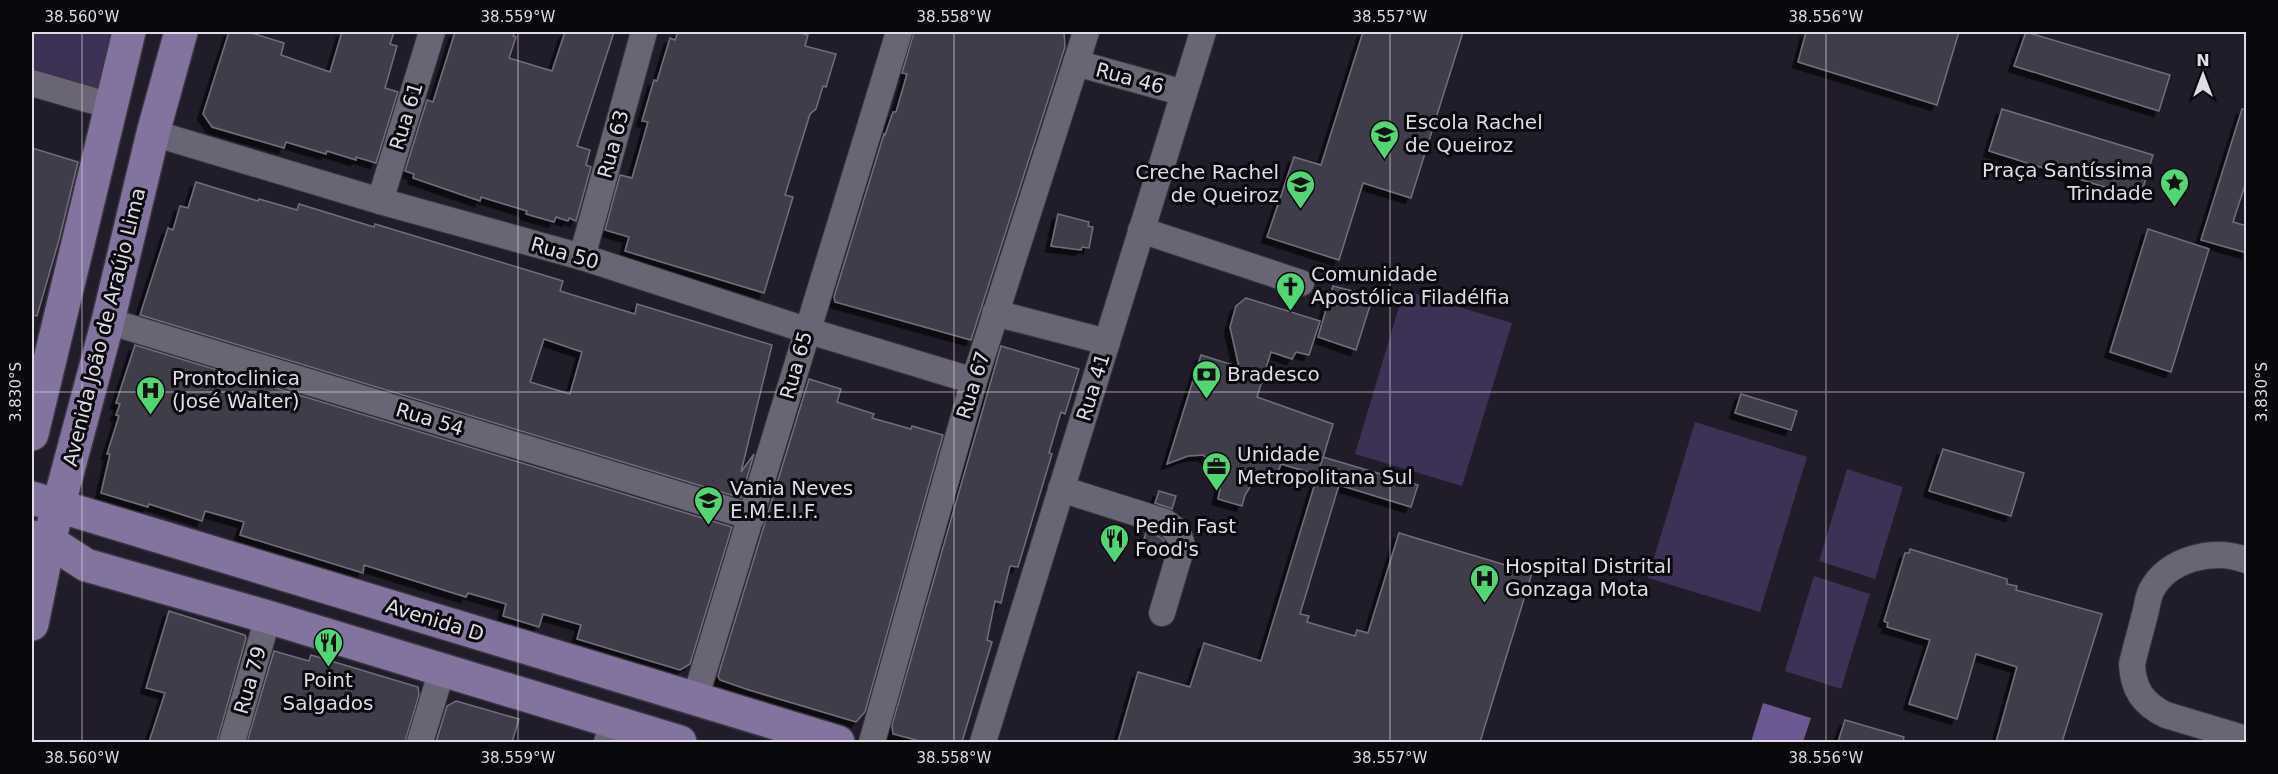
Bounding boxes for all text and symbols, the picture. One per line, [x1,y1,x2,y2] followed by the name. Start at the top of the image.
[45,8,120,26] text: 38.560°W
[481,8,556,26] text: 38.559°W
[917,8,992,26] text: 38.558°W
[1353,8,1428,26] text: 38.557°W
[1789,8,1864,26] text: 38.556°W
[2173,45,2233,105] north arrow
[2196,51,2210,70] text: N
[1093,57,1167,99] street label: Rua 46
[384,79,428,153] street label: Rua 61
[592,107,634,181] street label: Rua 63
[1405,110,1543,157] place label: Escola Rachel de Queiroz
[1368,118,1400,160] school or university icon: Escola Rachel de Queiroz
[1982,158,2153,205] place label: Praça Santíssima Trindade
[1135,160,1279,207] place label: Creche Rachel de Queiroz
[2158,166,2190,208] place icon: Praça Santíssima Trindade
[1284,168,1316,210] school or university icon: Creche Rachel de Queiroz
[58,185,150,469] street label: Avenida João de Araújo Lima
[528,232,602,274] street label: Rua 50
[1311,262,1510,309] place label: Comunidade Apostólica Filadélfia
[1274,270,1306,312] church icon: Comunidade Apostólica Filadélfia
[775,328,817,402] street label: Rua 65
[951,348,995,422] street label: Rua 67
[1071,350,1115,424] street label: Rua 41
[1190,358,1222,400] bank icon: Bradesco
[7,362,25,422] text: 3.830°S
[1227,362,1320,386] place label: Bradesco
[2253,362,2271,422] text: 3.830°S
[172,366,300,413] place label: Prontoclinica (José Walter)
[135,374,167,416] hospital icon: Prontoclinica (José Walter)
[393,397,467,441] street label: Rua 54
[1237,442,1413,489] place label: Unidade Metropolitana Sul
[1200,450,1232,492] office icon: Unidade Metropolitana Sul
[730,476,853,523] place label: Vania Neves E.M.E.I.F.
[693,484,725,526] school or university icon: Vania Neves E.M.E.I.F.
[1135,514,1236,561] place label: Pedin Fast Food's
[1098,522,1130,564] restaurant icon: Pedin Fast Food's
[1505,554,1672,601] place label: Hospital Distrital Gonzaga Mota
[1468,562,1500,604] hospital icon: Hospital Distrital Gonzaga Mota
[383,594,487,646] street label: Avenida D
[312,626,344,668] restaurant icon: Point Salgados
[229,643,271,717] street label: Rua 79
[283,668,373,715] place label: Point Salgados
[45,749,120,767] text: 38.560°W
[481,749,556,767] text: 38.559°W
[917,749,992,767] text: 38.558°W
[1353,749,1428,767] text: 38.557°W
[1789,749,1864,767] text: 38.556°W

